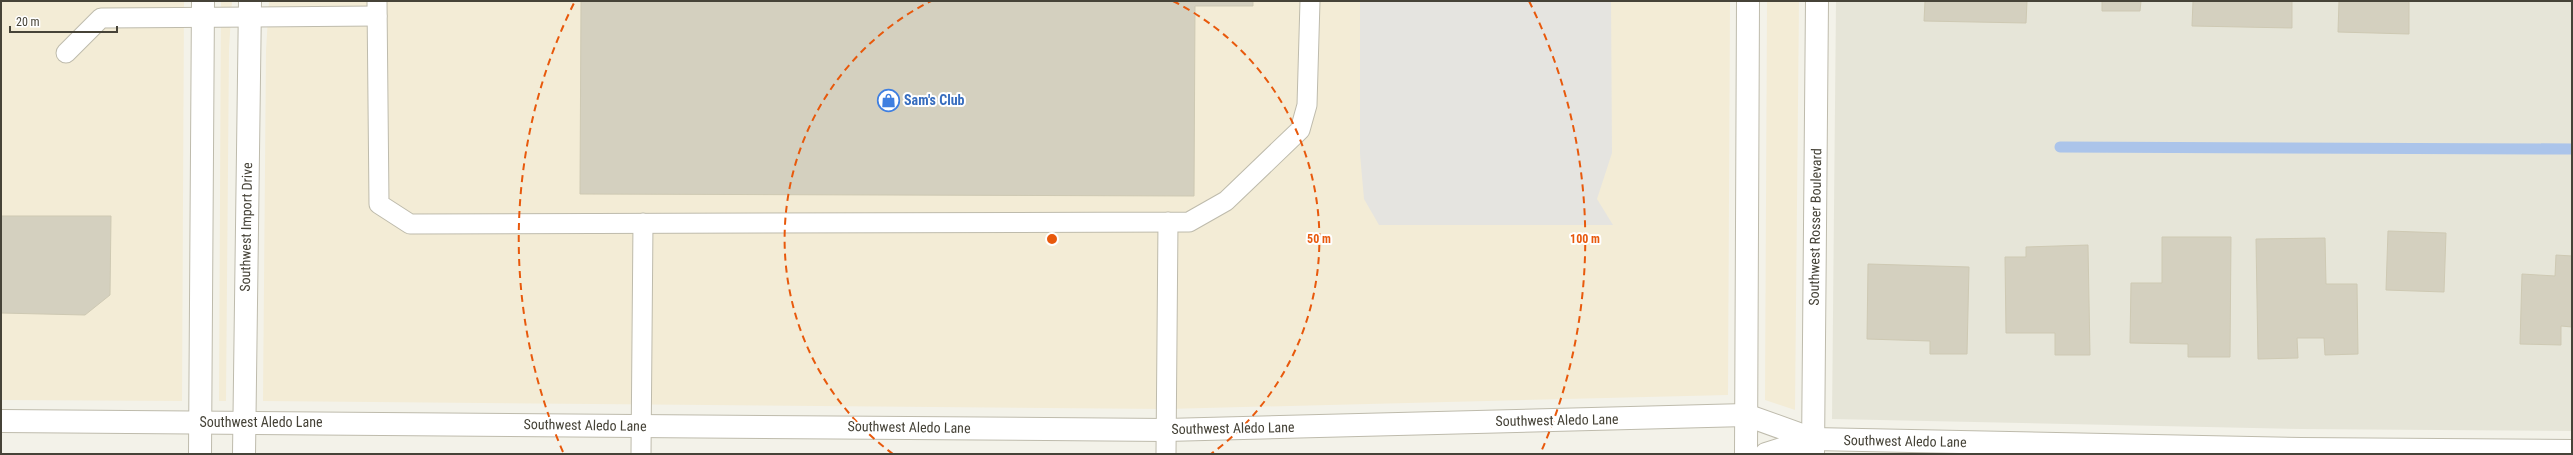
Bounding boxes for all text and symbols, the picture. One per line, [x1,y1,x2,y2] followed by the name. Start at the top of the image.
[10,8,117,34] scale bar
[16,15,40,29] text: 20 m
[875,87,901,113] shop icon: Sam's Club
[904,92,965,108] place label: Sam's Club
[1806,148,1824,306] street label: Southwest Rosser Boulevard
[237,162,255,292] street label: Southwest Import Drive
[1045,232,1059,246] centre of rings
[1307,232,1331,246] text: 50 m
[1570,232,1600,246] text: 100 m
[1495,411,1619,429] street label: Southwest Aledo Lane
[199,414,323,430] street label: Southwest Aledo Lane
[523,416,647,434] street label: Southwest Aledo Lane
[847,418,971,436] street label: Southwest Aledo Lane
[1171,419,1295,437] street label: Southwest Aledo Lane
[1843,432,1967,450] street label: Southwest Aledo Lane

